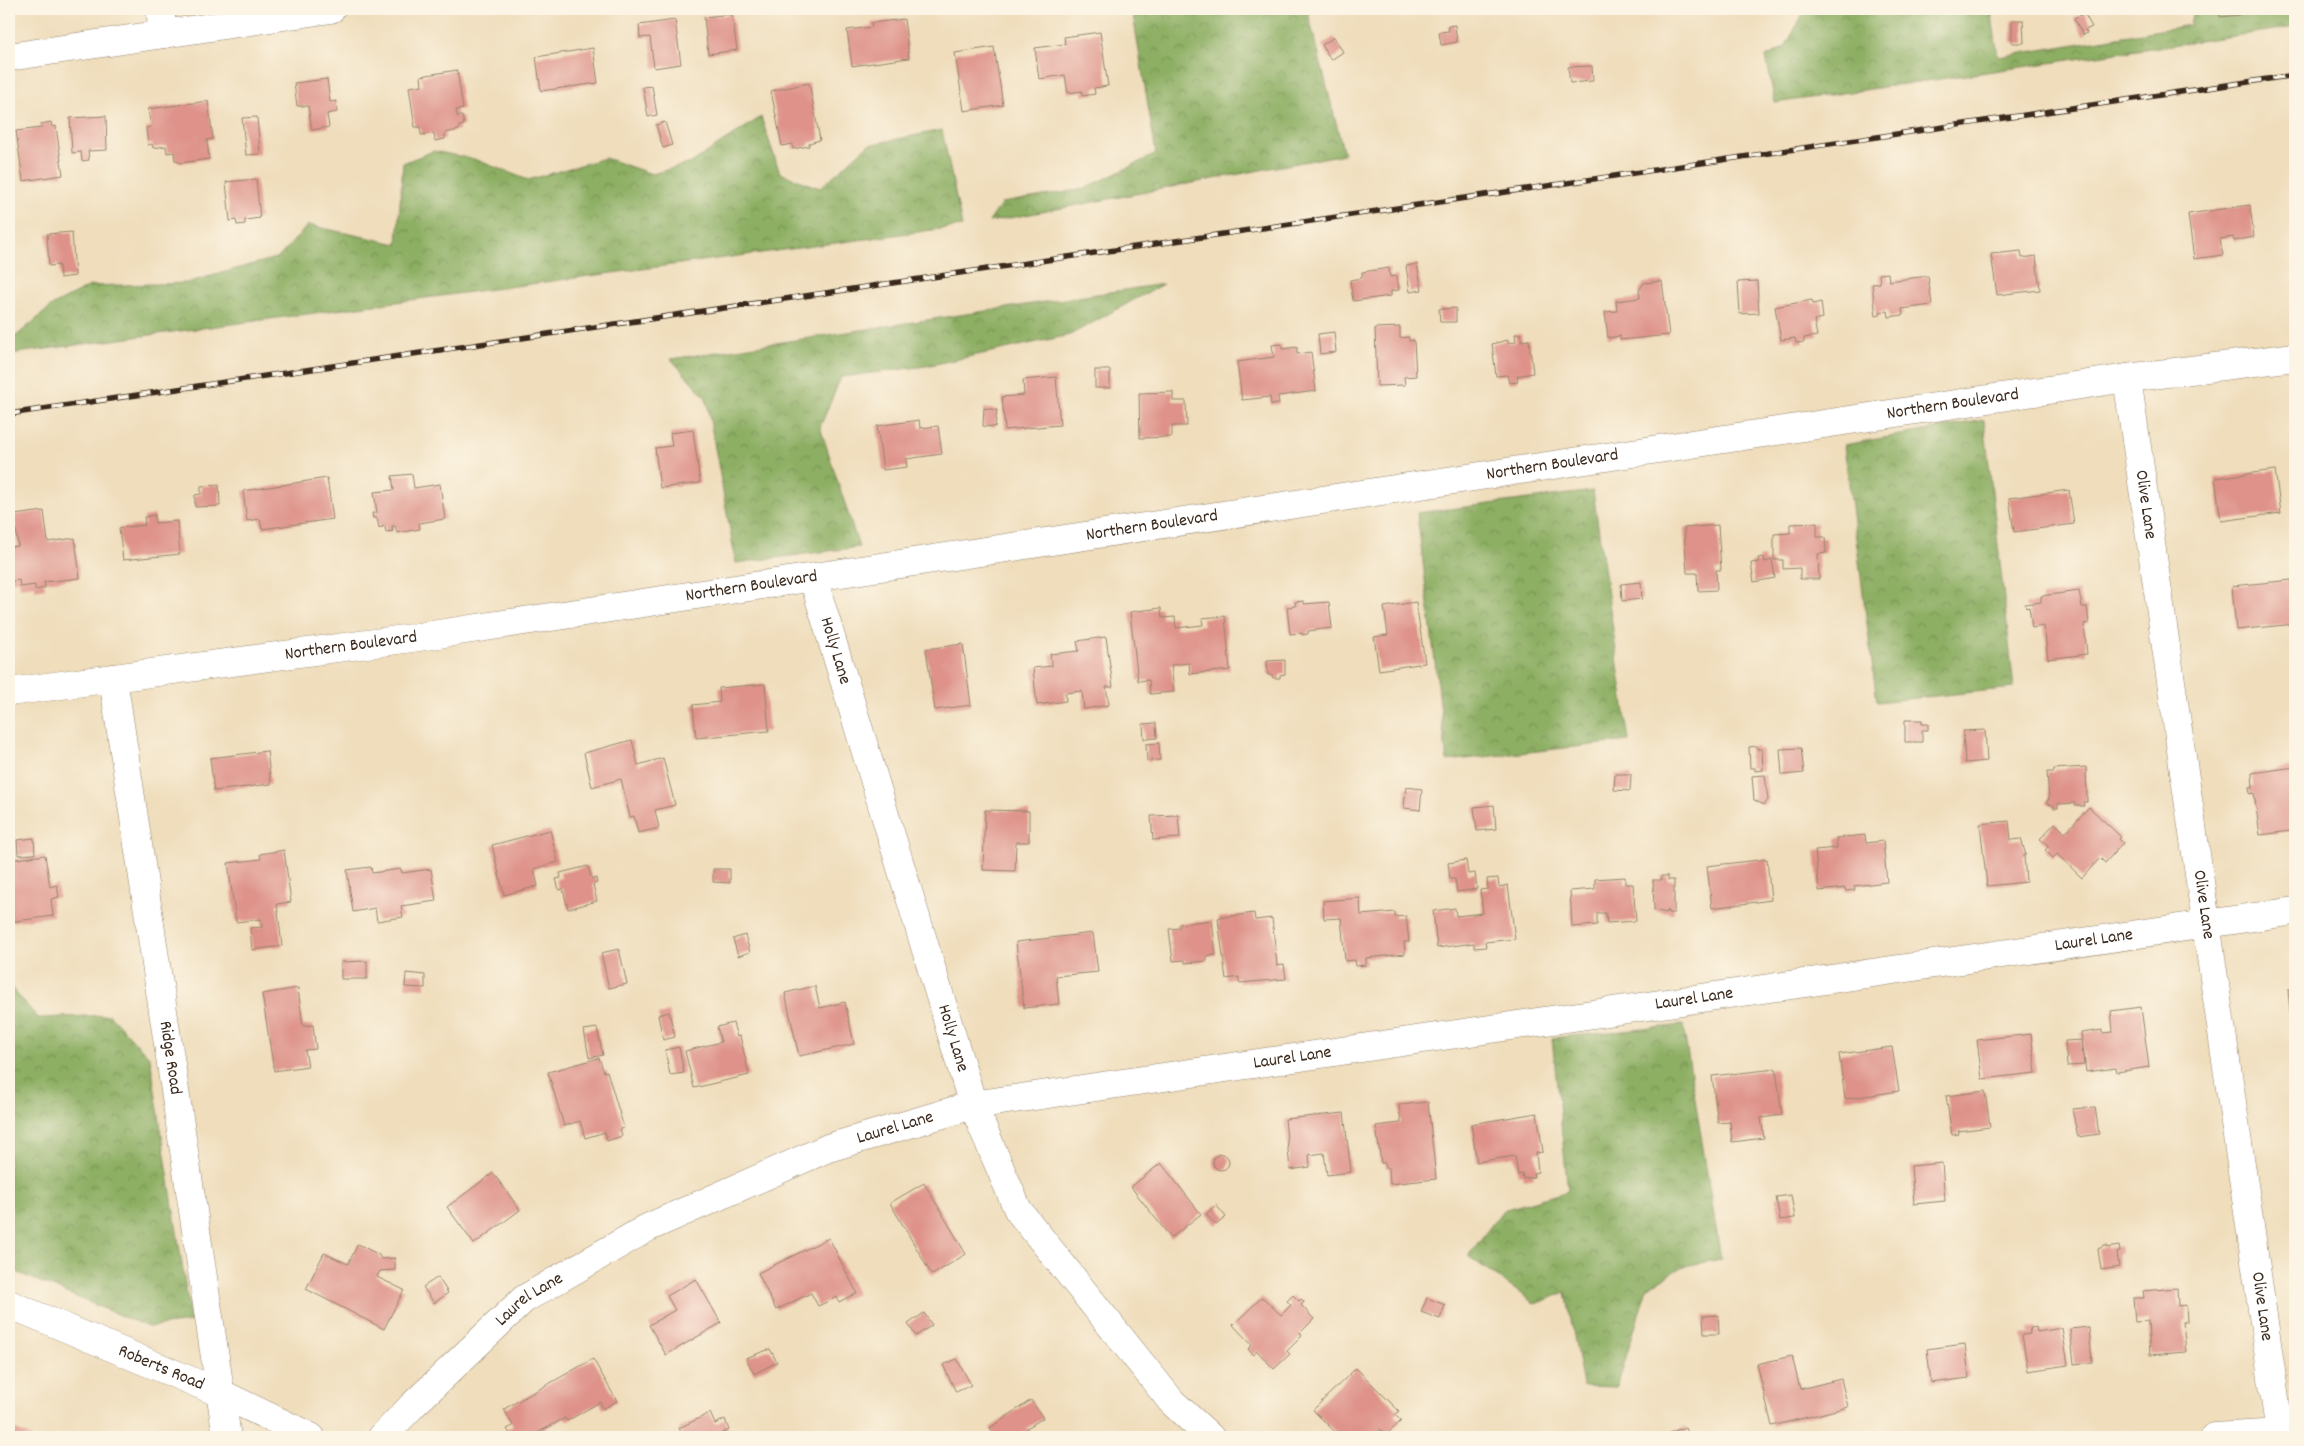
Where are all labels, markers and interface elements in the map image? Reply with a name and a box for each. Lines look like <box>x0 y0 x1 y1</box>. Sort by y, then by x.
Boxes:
street label: Northern Boulevard <box>1885 382 2021 427</box>
street label: Northern Boulevard <box>1485 443 1620 487</box>
street label: Olive Lane <box>2128 468 2163 541</box>
street label: Northern Boulevard <box>1084 503 1220 548</box>
street label: Northern Boulevard <box>684 564 819 609</box>
street label: Holly Lane <box>813 614 857 688</box>
street label: Northern Boulevard <box>283 625 419 667</box>
street label: Olive Lane <box>2186 868 2221 941</box>
street label: Laurel Lane <box>2053 922 2135 959</box>
street label: Laurel Lane <box>1653 981 1735 1017</box>
street label: Holly Lane <box>931 1001 975 1075</box>
street label: Ridge Road <box>152 1019 188 1096</box>
street label: Laurel Lane <box>1252 1040 1333 1076</box>
street label: Laurel Lane <box>854 1105 937 1151</box>
street label: Laurel Lane <box>490 1266 568 1332</box>
street label: Olive Lane <box>2244 1270 2279 1343</box>
street label: Roberts Road <box>114 1339 208 1397</box>

